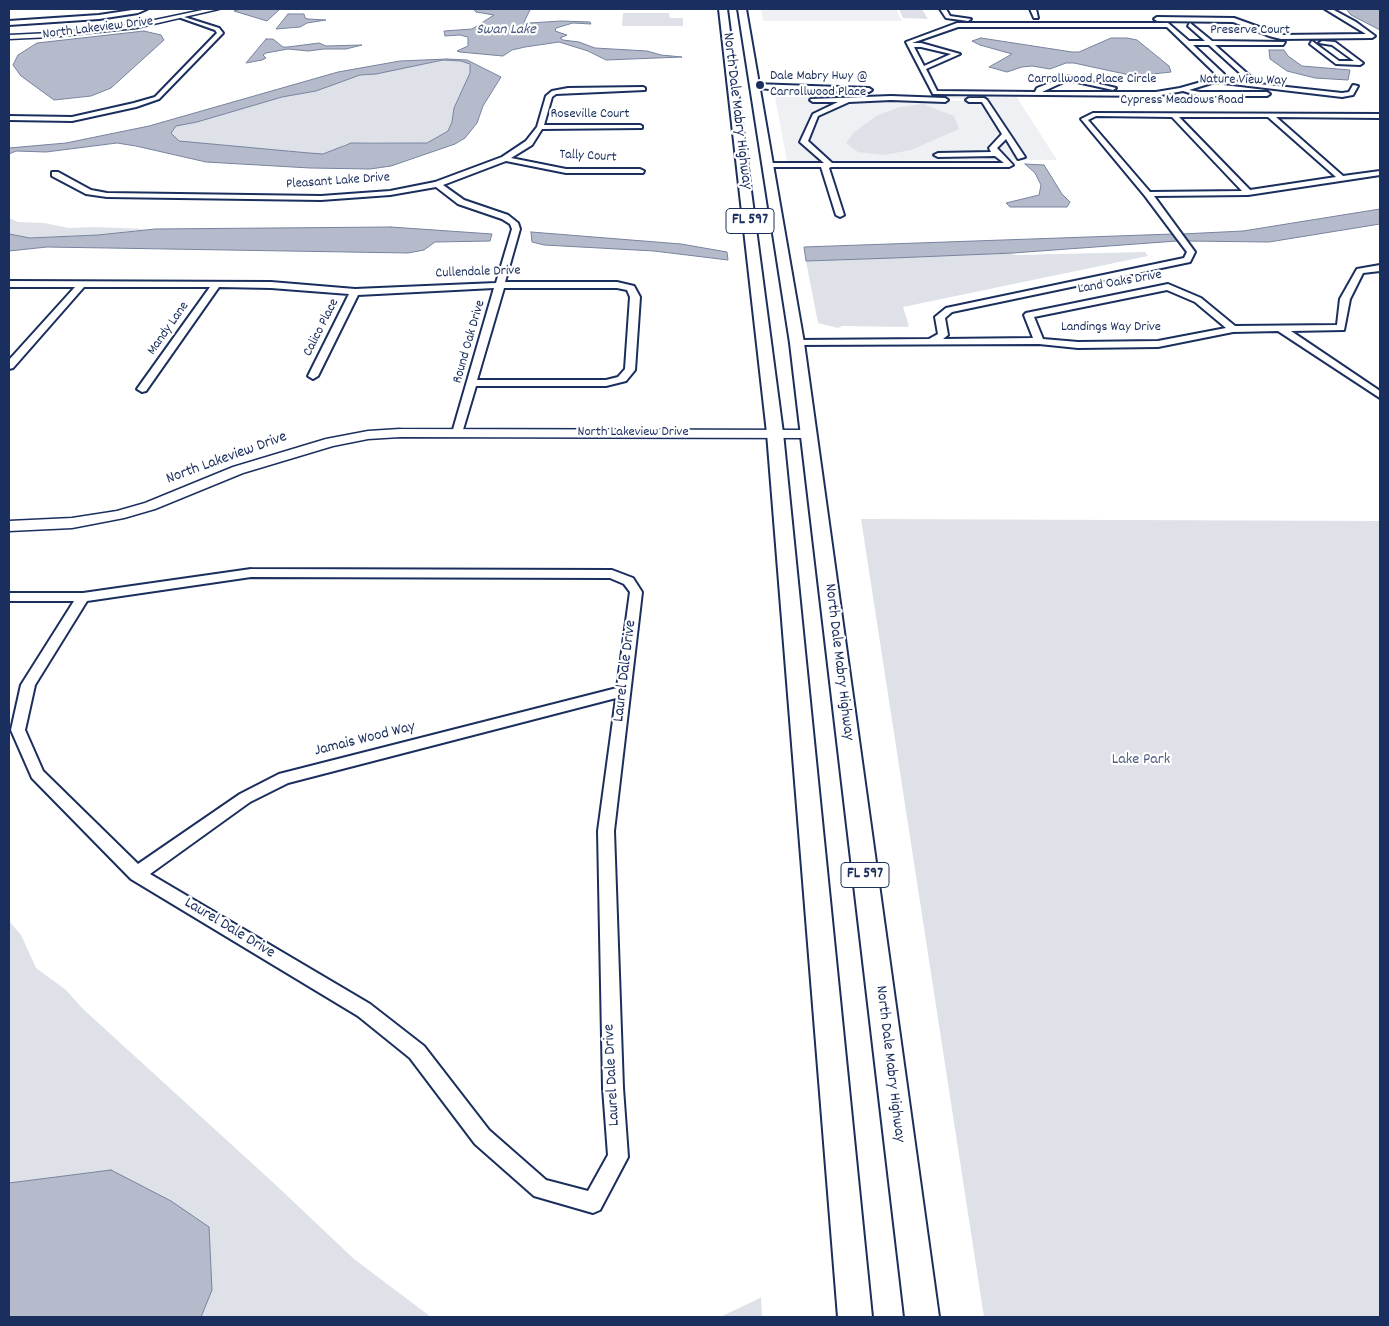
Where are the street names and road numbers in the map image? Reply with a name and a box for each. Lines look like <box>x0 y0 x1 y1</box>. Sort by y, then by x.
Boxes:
street label: North Lakeview Drive <box>42 14 154 44</box>
street label: Preserve Court <box>1210 23 1290 39</box>
street label: North Dale Mabry Highway <box>717 32 755 190</box>
street label: Carrollwood Place Circle <box>1027 72 1157 88</box>
street label: Nature View Way <box>1199 72 1287 90</box>
street label: Cypress Meadows Road <box>1120 93 1244 109</box>
street label: Roseville Court <box>550 107 630 123</box>
street label: Tally Court <box>559 147 617 167</box>
street label: Pleasant Lake Drive <box>285 170 391 194</box>
road number: FL 597 <box>726 208 774 234</box>
street label: Cullendale Drive <box>435 263 521 283</box>
street label: Land Oaks Drive <box>1077 267 1163 299</box>
street label: Calico Place <box>300 296 344 360</box>
street label: Round Oak Drive <box>450 298 490 386</box>
street label: Mandy Lane <box>144 299 194 359</box>
street label: Landings Way Drive <box>1061 320 1161 336</box>
street label: North Lakeview Drive <box>577 425 689 441</box>
street label: North Lakeview Drive <box>164 428 290 490</box>
street label: North Dale Mabry Highway <box>819 583 857 741</box>
street label: Laurel Dale Drive <box>610 619 642 723</box>
street label: Jamais Wood Way <box>313 718 417 762</box>
road number: FL 597 <box>841 862 889 888</box>
street label: Laurel Dale Drive <box>180 894 278 964</box>
street label: North Dale Mabry Highway <box>870 985 908 1143</box>
street label: Laurel Dale Drive <box>601 1023 625 1127</box>

